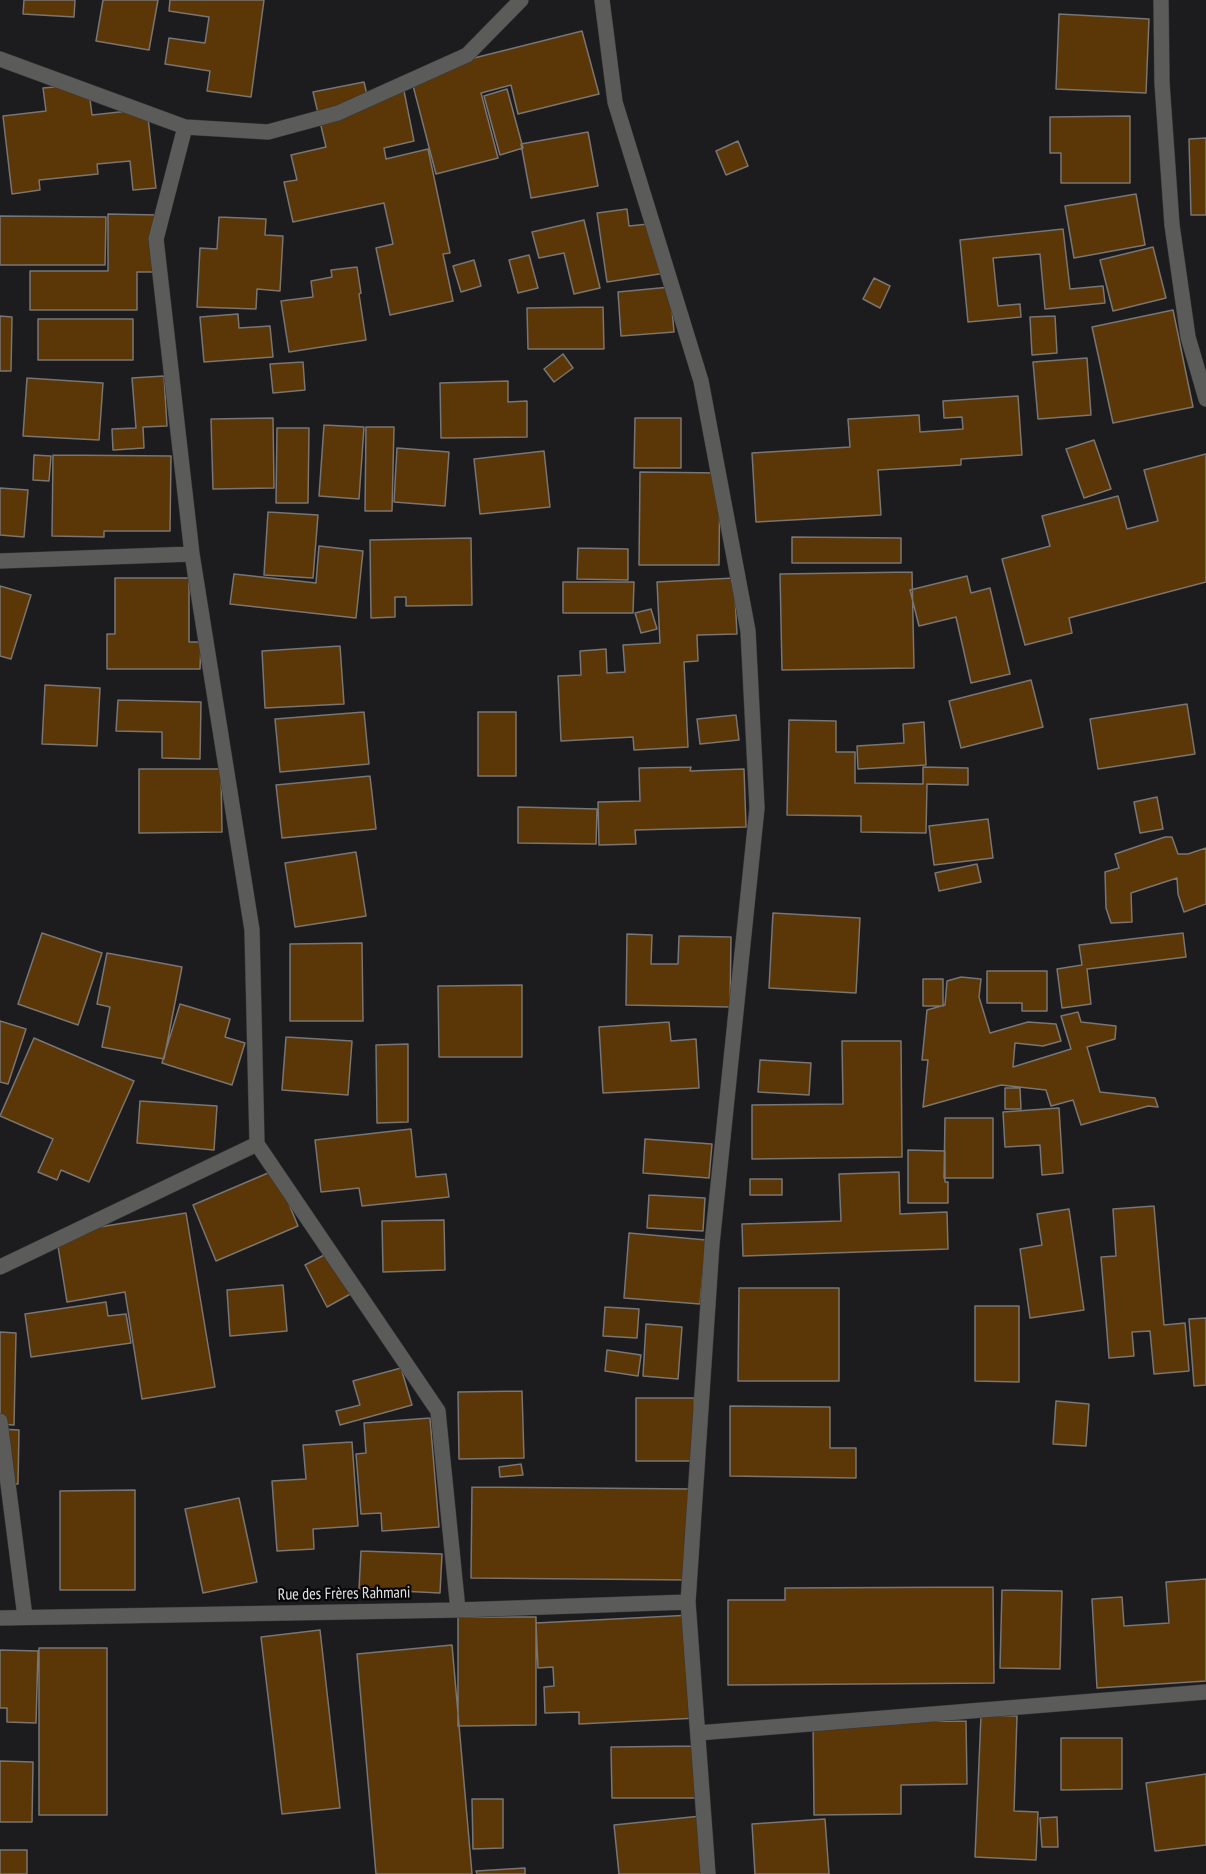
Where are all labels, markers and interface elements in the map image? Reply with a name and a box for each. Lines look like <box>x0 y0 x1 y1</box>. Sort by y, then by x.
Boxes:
street label: Rue des Frères Rahmani <box>277 1583 411 1605</box>

